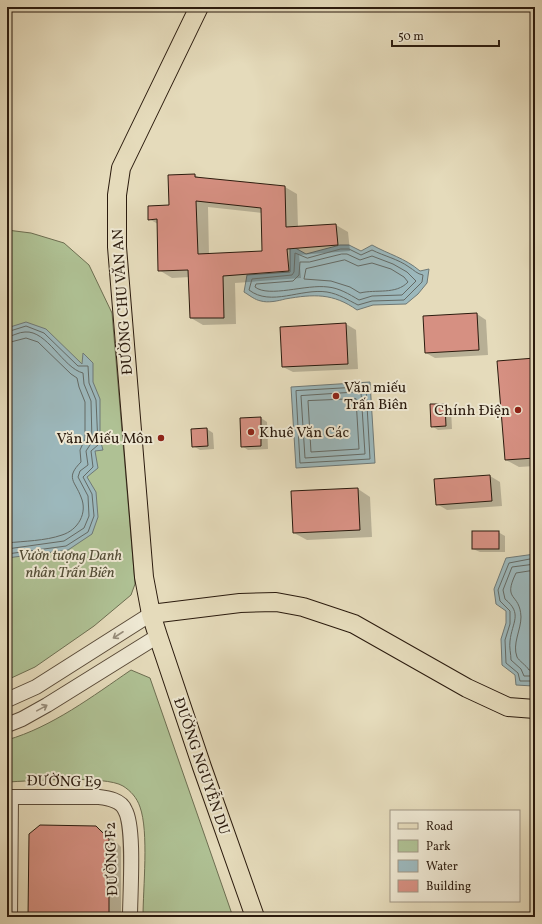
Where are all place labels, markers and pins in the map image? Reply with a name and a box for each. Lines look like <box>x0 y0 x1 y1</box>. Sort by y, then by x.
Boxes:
place label: Văn miếu Trấn Biên <box>344 378 408 416</box>
marker: Văn miếu Trấn Biên <box>331 391 341 401</box>
place label: Chính Điện <box>434 401 510 422</box>
marker: Chính Điện <box>513 405 523 415</box>
place label: Khuê Văn Các <box>259 423 349 444</box>
marker: Khuê Văn Các <box>246 427 256 437</box>
place label: Văn Miếu Môn <box>56 429 153 450</box>
marker: Văn Miếu Môn <box>156 433 166 443</box>

